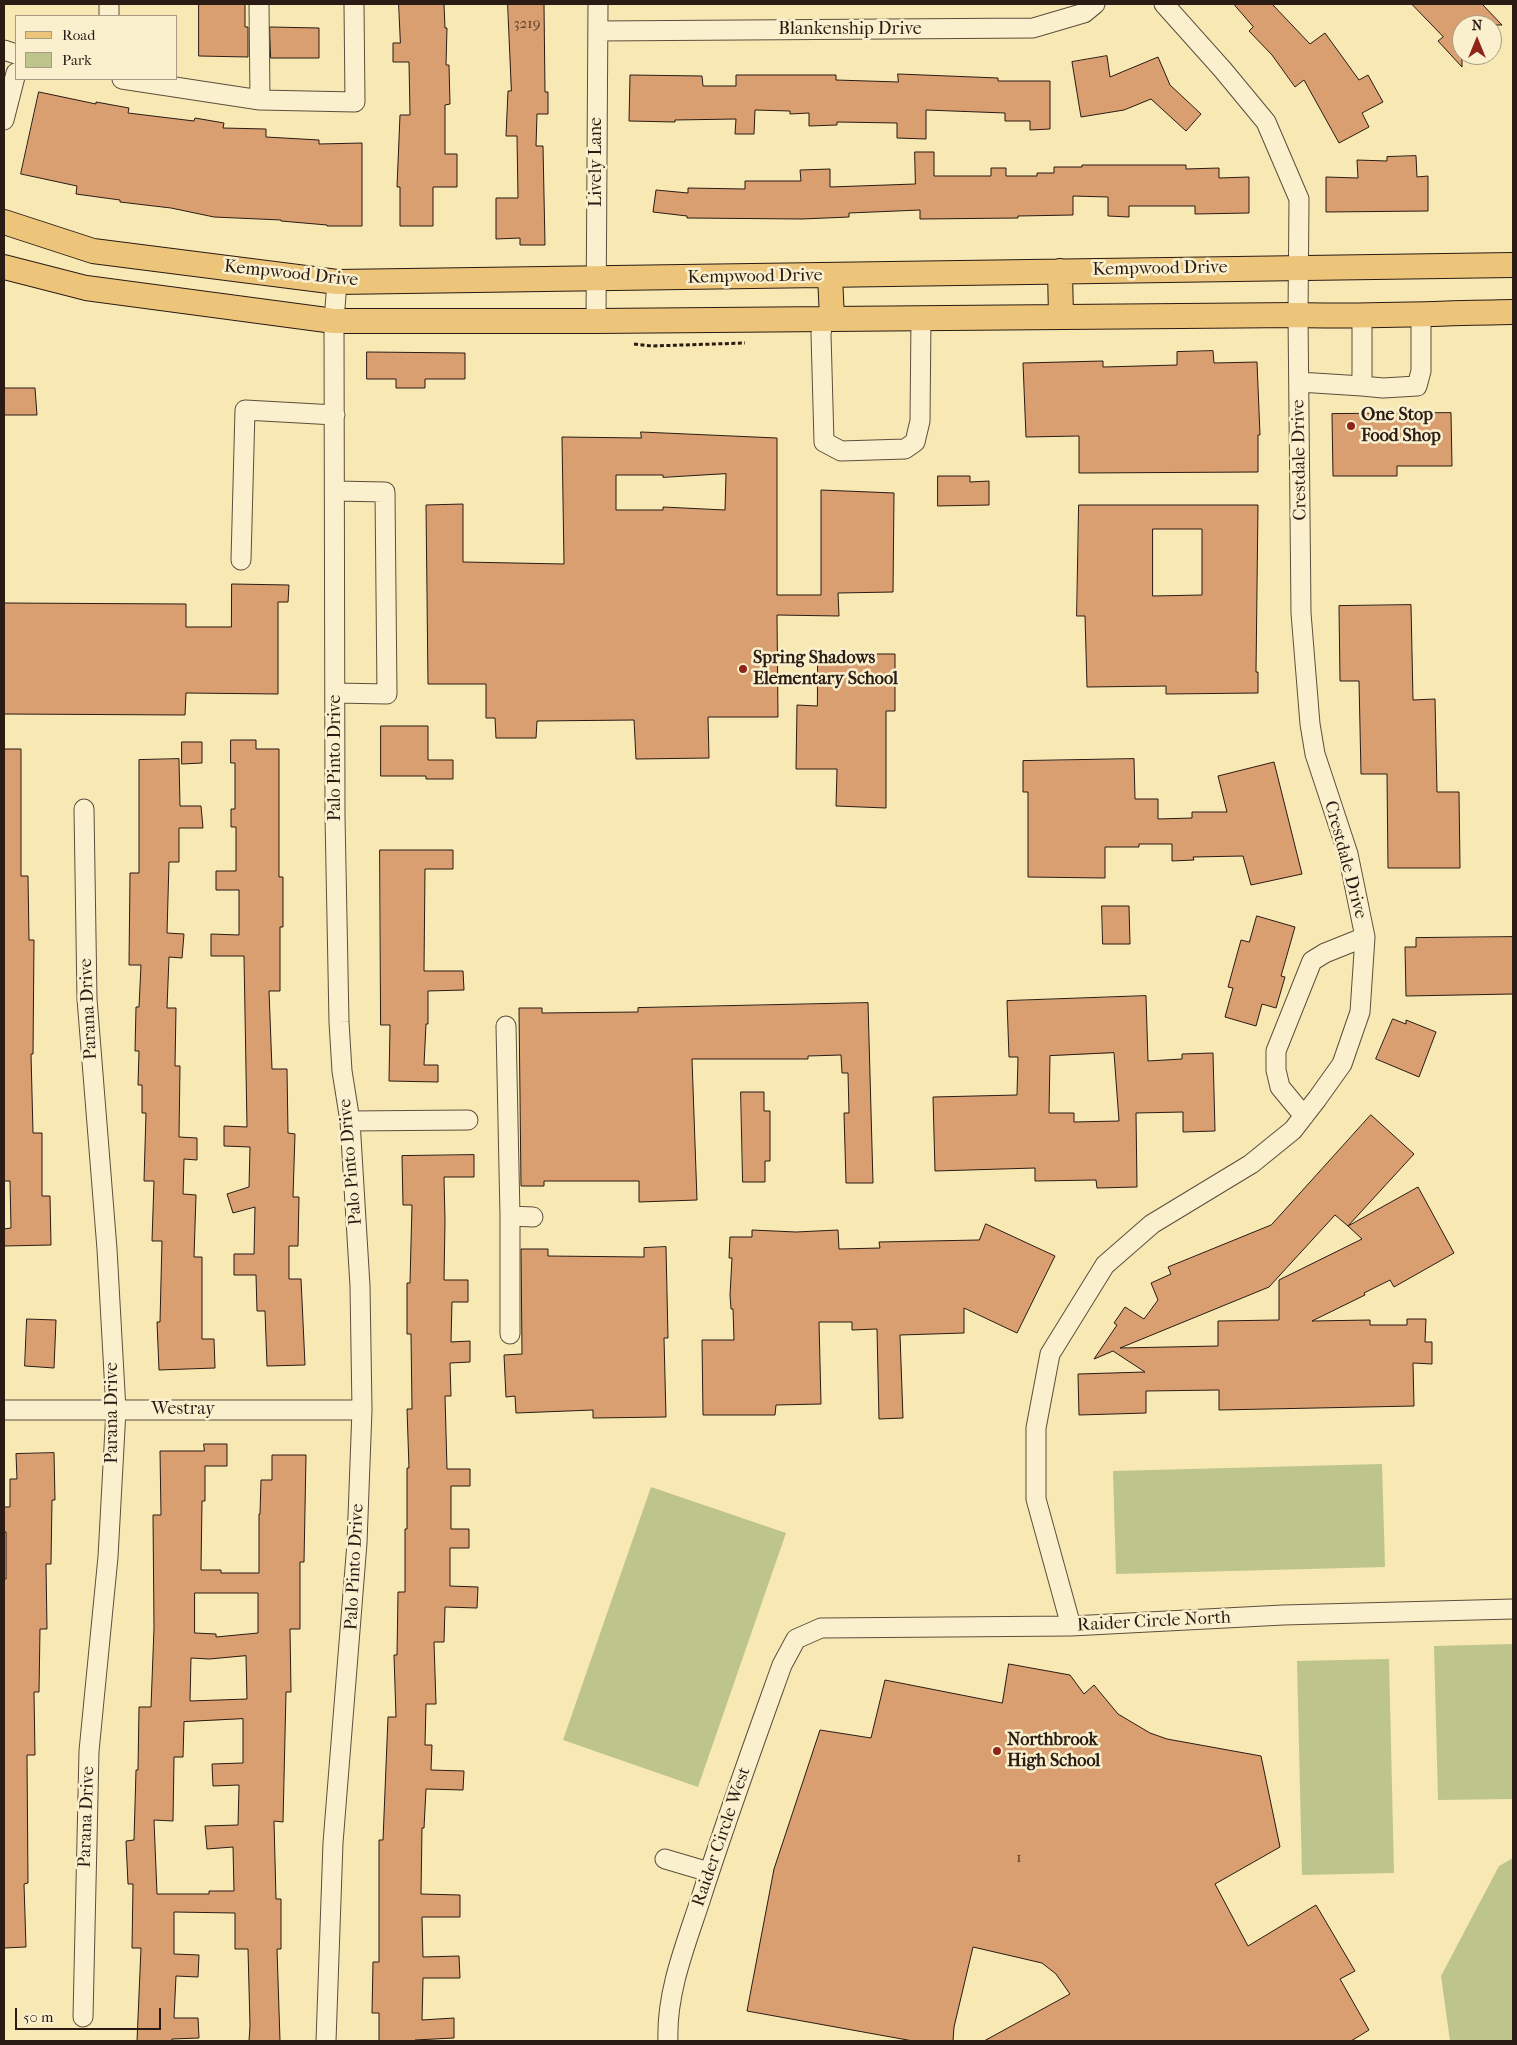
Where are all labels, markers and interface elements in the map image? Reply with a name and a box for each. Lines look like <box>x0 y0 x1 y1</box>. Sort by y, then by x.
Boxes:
legend <box>15 15 178 80</box>
house number: 3219 <box>513 15 541 33</box>
north arrow <box>1452 15 1502 65</box>
text: N <box>1472 17 1482 34</box>
street label: Blankenship Drive <box>778 19 922 41</box>
text: Road <box>62 26 95 44</box>
text: Park <box>62 51 92 69</box>
street label: Lively Lane <box>586 117 608 207</box>
street label: Kempwood Drive <box>223 256 359 292</box>
street label: Kempwood Drive <box>1092 257 1228 281</box>
street label: Kempwood Drive <box>687 265 823 289</box>
street label: Crestdale Drive <box>1288 399 1312 521</box>
place label: One Stop Food Shop <box>1361 405 1441 448</box>
marker: One Stop Food Shop <box>1345 420 1357 432</box>
place label: Spring Shadows Elementary School <box>753 648 898 691</box>
marker: Spring Shadows Elementary School <box>737 663 749 675</box>
street label: Palo Pinto Drive <box>325 695 347 821</box>
street label: Crestdale Drive <box>1319 799 1371 921</box>
street label: Parana Drive <box>76 958 102 1060</box>
street label: Palo Pinto Drive <box>335 1098 367 1226</box>
street label: Parana Drive <box>102 1362 124 1464</box>
street label: Westray <box>151 1399 215 1421</box>
street label: Palo Pinto Drive <box>341 1503 369 1631</box>
street label: Raider Circle North <box>1077 1607 1231 1637</box>
place label: Northbrook High School <box>1007 1730 1100 1772</box>
marker: Northbrook High School <box>991 1745 1003 1757</box>
street label: Raider Circle West <box>688 1765 756 1909</box>
street label: Parana Drive <box>74 1766 100 1868</box>
house number: 1 <box>1016 1849 1022 1867</box>
scale bar <box>18 1998 164 2030</box>
text: 50 m <box>23 2008 53 2026</box>

